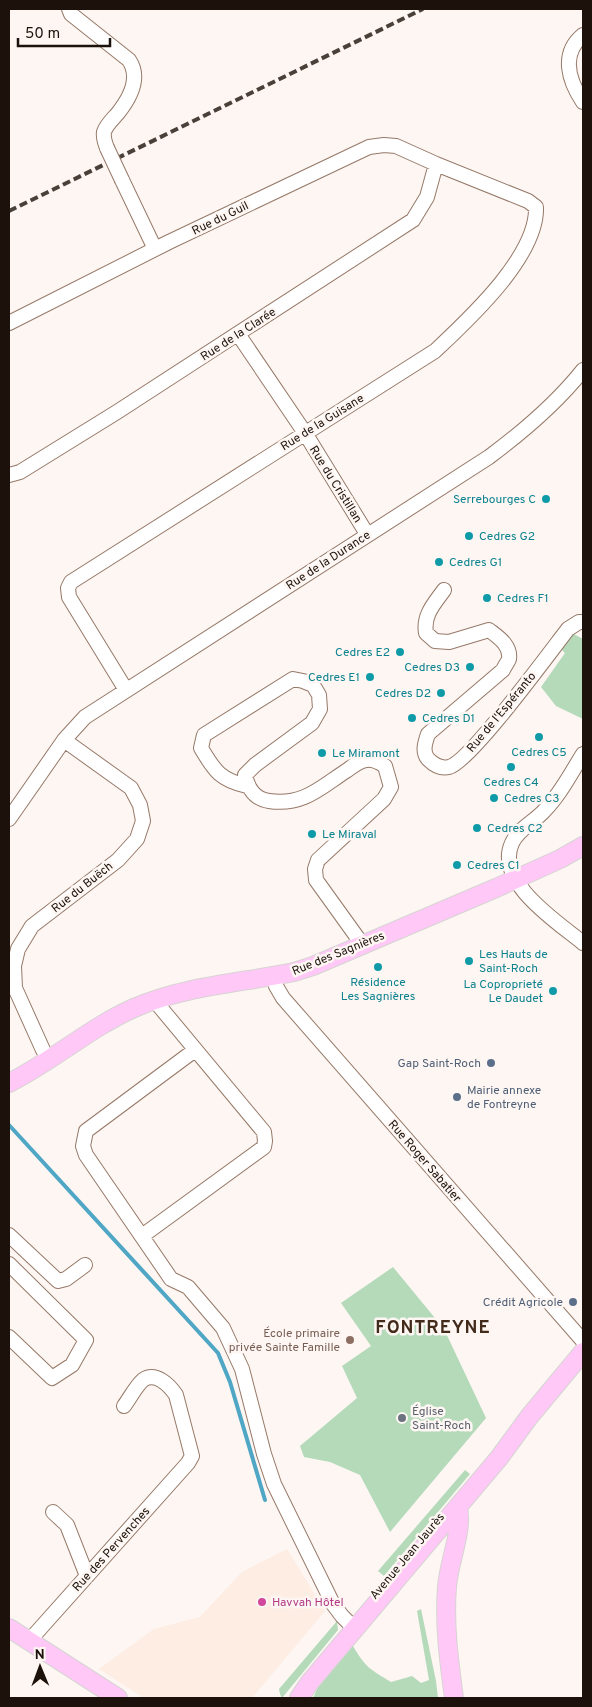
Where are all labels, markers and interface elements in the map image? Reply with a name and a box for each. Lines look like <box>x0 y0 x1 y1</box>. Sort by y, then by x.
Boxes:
scale bar <box>18 15 110 47</box>
text: 50 m <box>25 25 60 44</box>
street label: Rue du Guil <box>189 198 251 240</box>
street label: Rue de la Clarée <box>198 305 279 365</box>
street label: Rue de la Guisane <box>278 391 367 455</box>
street label: Rue du Cristillan <box>305 443 365 526</box>
place label: Serrebourges C <box>453 492 536 508</box>
marker: Serrebourges C <box>540 493 552 505</box>
street label: Rue de la Durance <box>283 528 374 594</box>
place label: Cedres G2 <box>479 529 535 545</box>
marker: Cedres G2 <box>463 530 475 542</box>
place label: Cedres G1 <box>449 555 502 571</box>
marker: Cedres G1 <box>433 556 445 568</box>
place label: Cedres F1 <box>497 591 549 607</box>
marker: Cedres F1 <box>481 592 493 604</box>
place label: Cedres E2 <box>335 645 390 661</box>
marker: Cedres E2 <box>394 646 406 658</box>
place label: Cedres D3 <box>404 660 460 676</box>
marker: Cedres D3 <box>464 661 476 673</box>
street label: Rue de l'Espéranto <box>463 669 540 756</box>
place label: Cedres E1 <box>308 670 360 686</box>
marker: Cedres E1 <box>364 671 376 683</box>
place label: Cedres D2 <box>375 686 431 702</box>
marker: Cedres D2 <box>435 687 447 699</box>
place label: Cedres D1 <box>422 711 475 727</box>
marker: Cedres D1 <box>406 712 418 724</box>
marker: Cedres C5 <box>533 731 545 743</box>
place label: Cedres C5 <box>511 745 567 761</box>
place label: Le Miramont <box>332 746 400 762</box>
marker: Le Miramont <box>316 747 328 759</box>
marker: Cedres C4 <box>505 761 517 773</box>
place label: Cedres C4 <box>483 775 539 791</box>
place label: Cedres C3 <box>504 791 559 807</box>
marker: Cedres C3 <box>488 792 500 804</box>
place label: Cedres C2 <box>487 821 543 837</box>
marker: Cedres C2 <box>471 822 483 834</box>
place label: Le Miraval <box>322 827 377 843</box>
marker: Le Miraval <box>306 828 318 840</box>
place label: Cedres C1 <box>467 858 520 874</box>
street label: Rue du Buëch <box>49 859 117 917</box>
marker: Cedres C1 <box>451 859 463 871</box>
street label: Rue des Sagnières <box>290 928 387 980</box>
place label: Les Hauts de Saint-Roch <box>479 947 548 977</box>
marker: Les Hauts de Saint-Roch <box>463 955 475 967</box>
marker: Résidence Les Sagnières <box>372 961 384 973</box>
place label: Résidence Les Sagnières <box>341 975 415 1005</box>
place label: La Coproprieté Le Daudet <box>463 977 543 1007</box>
marker: La Coproprieté Le Daudet <box>547 985 559 997</box>
place label: Gap Saint-Roch <box>398 1056 481 1072</box>
marker: Gap Saint-Roch <box>485 1057 497 1069</box>
place label: Mairie annexe de Fontreyne <box>467 1083 541 1113</box>
marker: Mairie annexe de Fontreyne <box>451 1091 463 1103</box>
street label: Rue Roger Sabatier <box>384 1117 465 1206</box>
place label: Crédit Agricole <box>483 1295 563 1311</box>
marker: Crédit Agricole <box>567 1296 579 1308</box>
district label: FONTREYNE <box>375 1317 491 1340</box>
place label: École primaire privée Sainte Famille <box>229 1326 340 1356</box>
marker: École primaire privée Sainte Famille <box>344 1334 356 1346</box>
place label: Église Saint-Roch <box>412 1404 471 1434</box>
marker: Église Saint-Roch <box>396 1412 408 1424</box>
street label: Rue des Pervenches <box>69 1504 154 1595</box>
street label: Avenue Jean Jaurès <box>367 1510 449 1603</box>
place label: Havvah Hôtel <box>272 1595 344 1611</box>
marker: Havvah Hôtel <box>256 1596 268 1608</box>
north arrow <box>15 1642 65 1692</box>
text: N <box>35 1647 45 1664</box>

